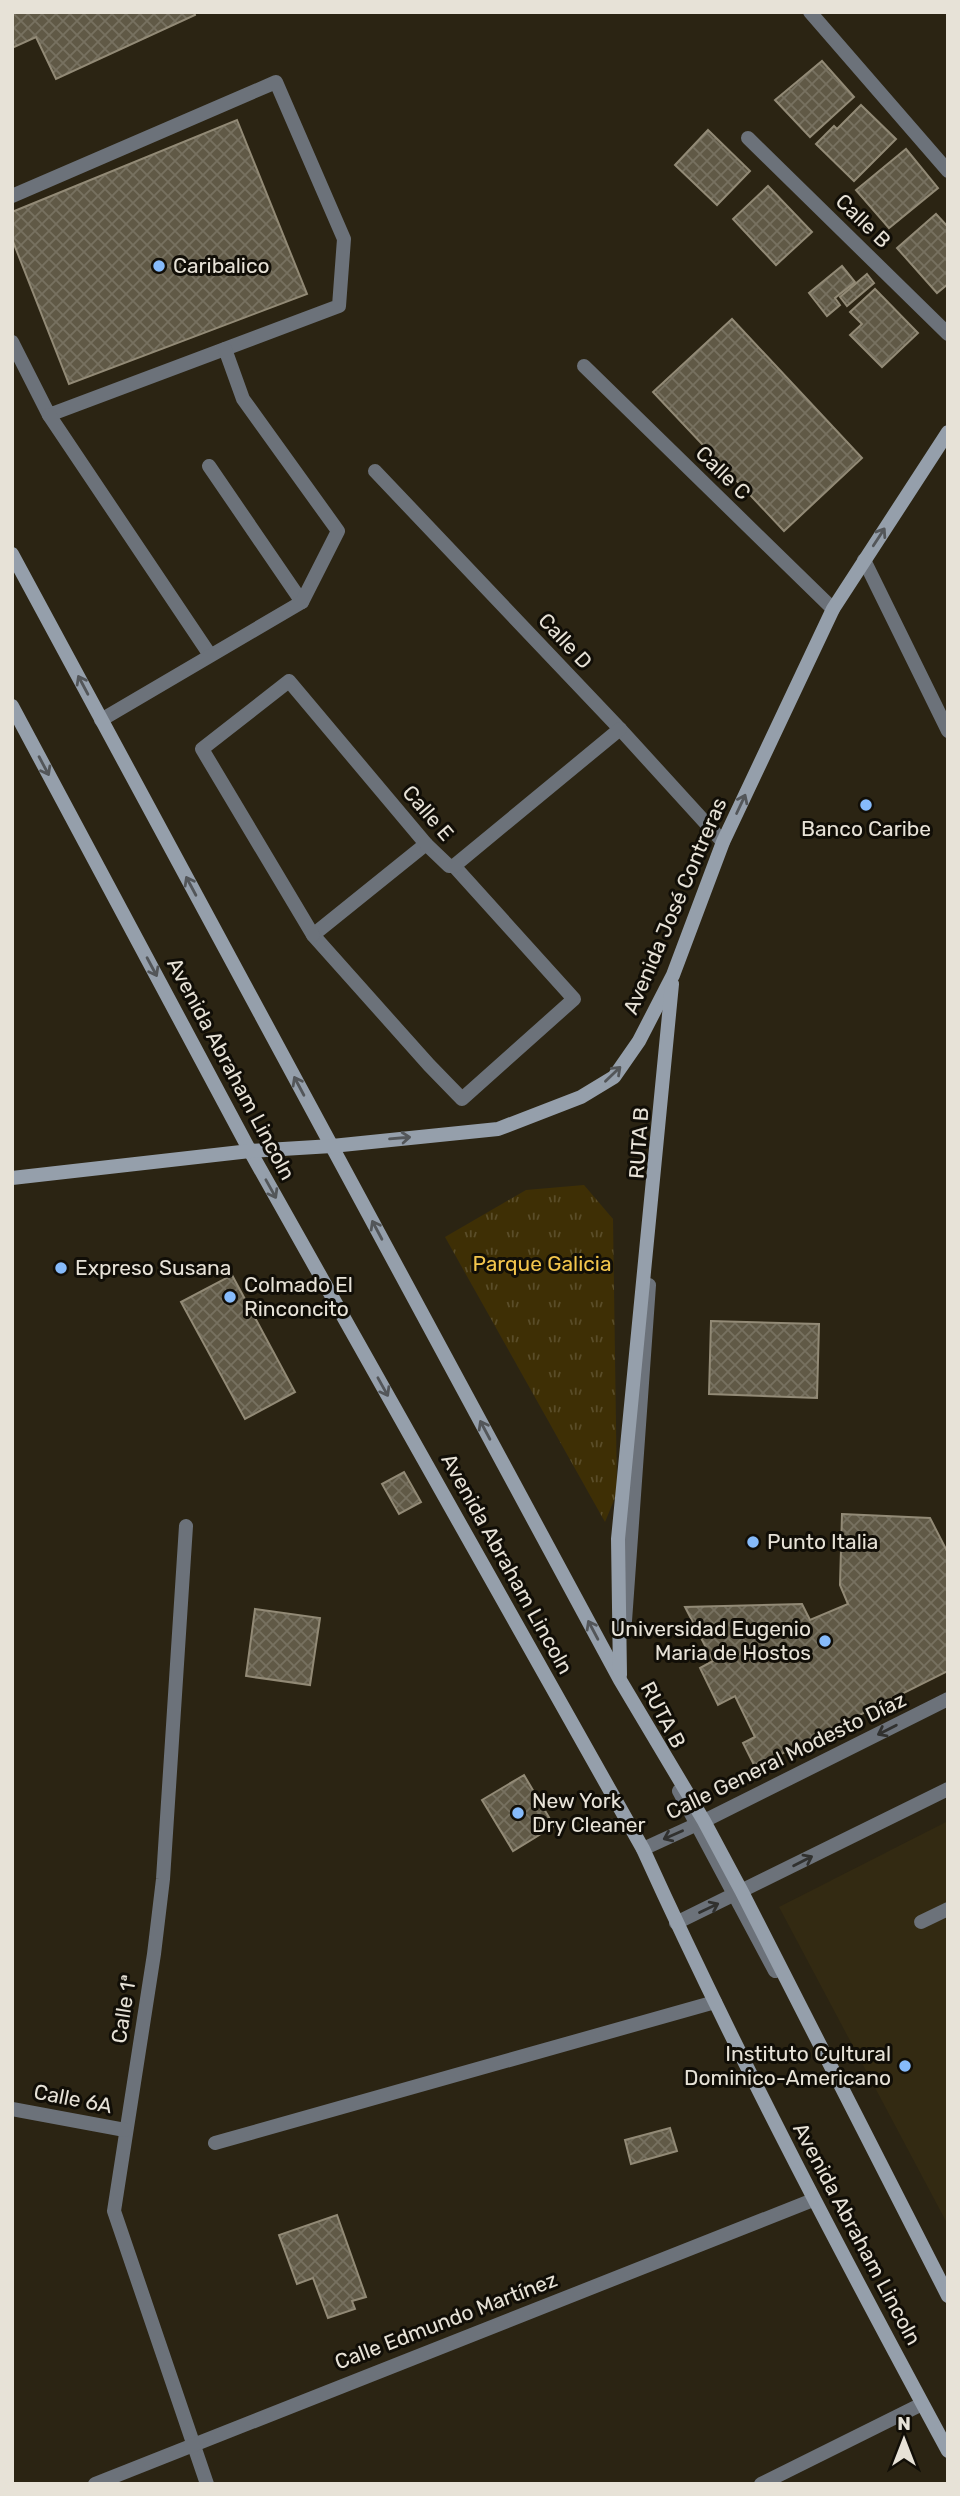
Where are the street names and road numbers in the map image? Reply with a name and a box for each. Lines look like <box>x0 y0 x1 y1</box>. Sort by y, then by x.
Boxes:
street label: Calle B <box>831 188 896 253</box>
street label: Calle C <box>691 440 756 505</box>
street label: Calle D <box>533 608 597 674</box>
street label: Calle E <box>397 780 459 846</box>
street label: Avenida José Contreras <box>618 794 732 1018</box>
street label: Avenida Abraham Lincoln <box>162 953 301 1184</box>
street label: RUTA B <box>624 1106 653 1180</box>
street label: Avenida Abraham Lincoln <box>436 1449 579 1678</box>
street label: RUTA B <box>636 1677 691 1752</box>
street label: Calle General Modesto Díaz <box>662 1686 910 1825</box>
street label: Calle 1ª <box>106 1973 141 2045</box>
street label: Calle 6A <box>32 2079 114 2118</box>
street label: Avenida Abraham Lincoln <box>788 2118 927 2349</box>
street label: Calle Edmundo Martínez <box>331 2267 561 2375</box>

